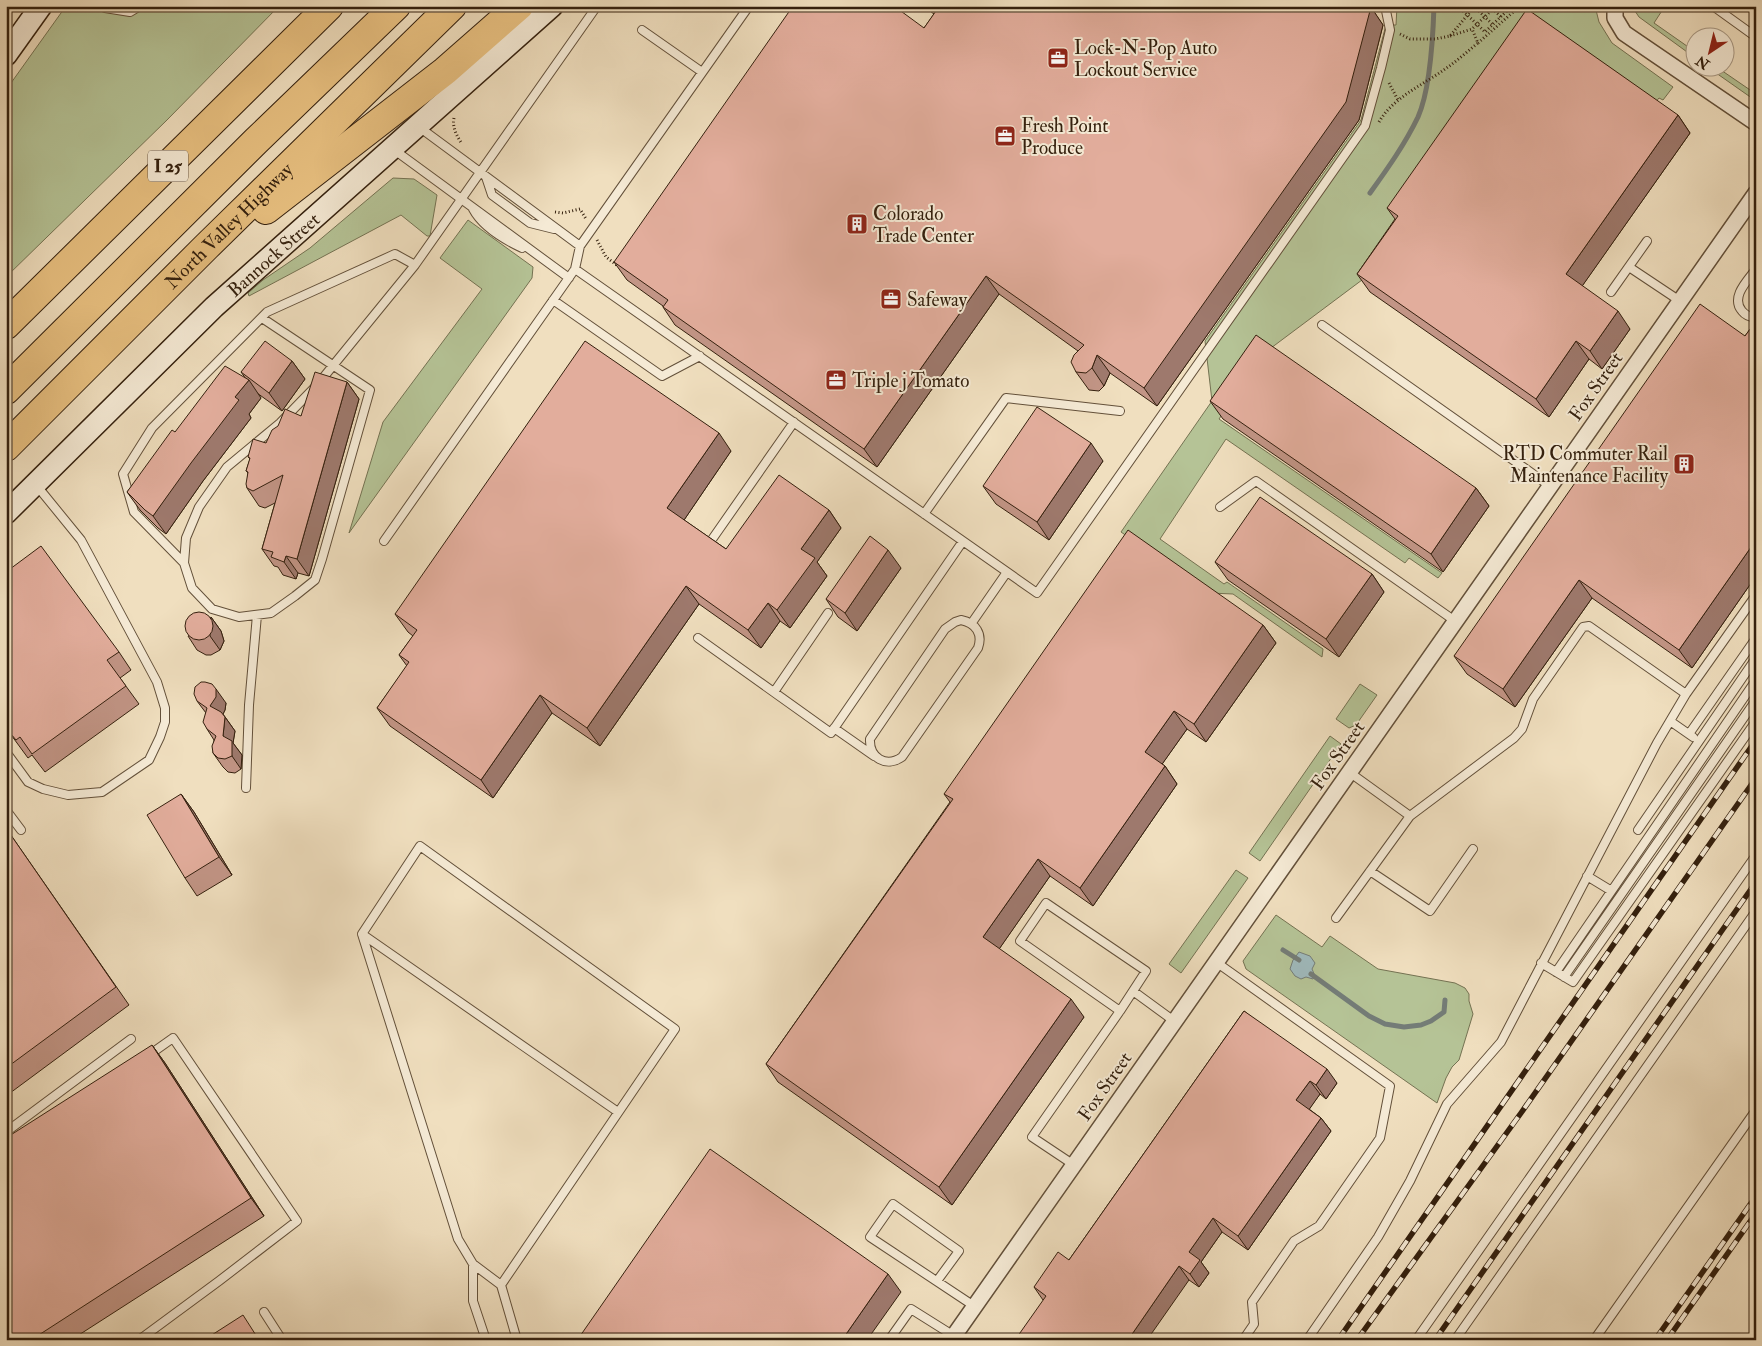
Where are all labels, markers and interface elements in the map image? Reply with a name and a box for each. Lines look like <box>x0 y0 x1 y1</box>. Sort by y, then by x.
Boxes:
north arrow <box>1684 28 1734 78</box>
place label: Lock-N-Pop Auto Lockout Service <box>1074 36 1217 82</box>
office icon: Lock-N-Pop Auto Lockout Service <box>1046 46 1070 70</box>
text: N <box>1692 51 1714 73</box>
place label: Fresh Point Produce <box>1021 114 1108 160</box>
office icon: Fresh Point Produce <box>993 124 1017 148</box>
road number: I 25 <box>148 150 188 182</box>
street label: North Valley Highway <box>160 157 299 294</box>
place label: Colorado Trade Center <box>873 202 974 248</box>
street label: Bannock Street <box>223 208 325 302</box>
building icon: Colorado Trade Center <box>845 212 869 236</box>
office icon: Safeway <box>879 287 903 311</box>
place label: Safeway <box>907 288 968 312</box>
street label: Fox Street <box>1563 347 1628 426</box>
office icon: Triple j Tomato <box>824 368 848 392</box>
place label: Triple j Tomato <box>852 369 969 394</box>
place label: RTD Commuter Rail Maintenance Facility <box>1503 442 1669 488</box>
building icon: RTD Commuter Rail Maintenance Facility <box>1672 452 1696 476</box>
street label: Fox Street <box>1305 716 1370 795</box>
street label: Fox Street <box>1072 1047 1137 1126</box>

